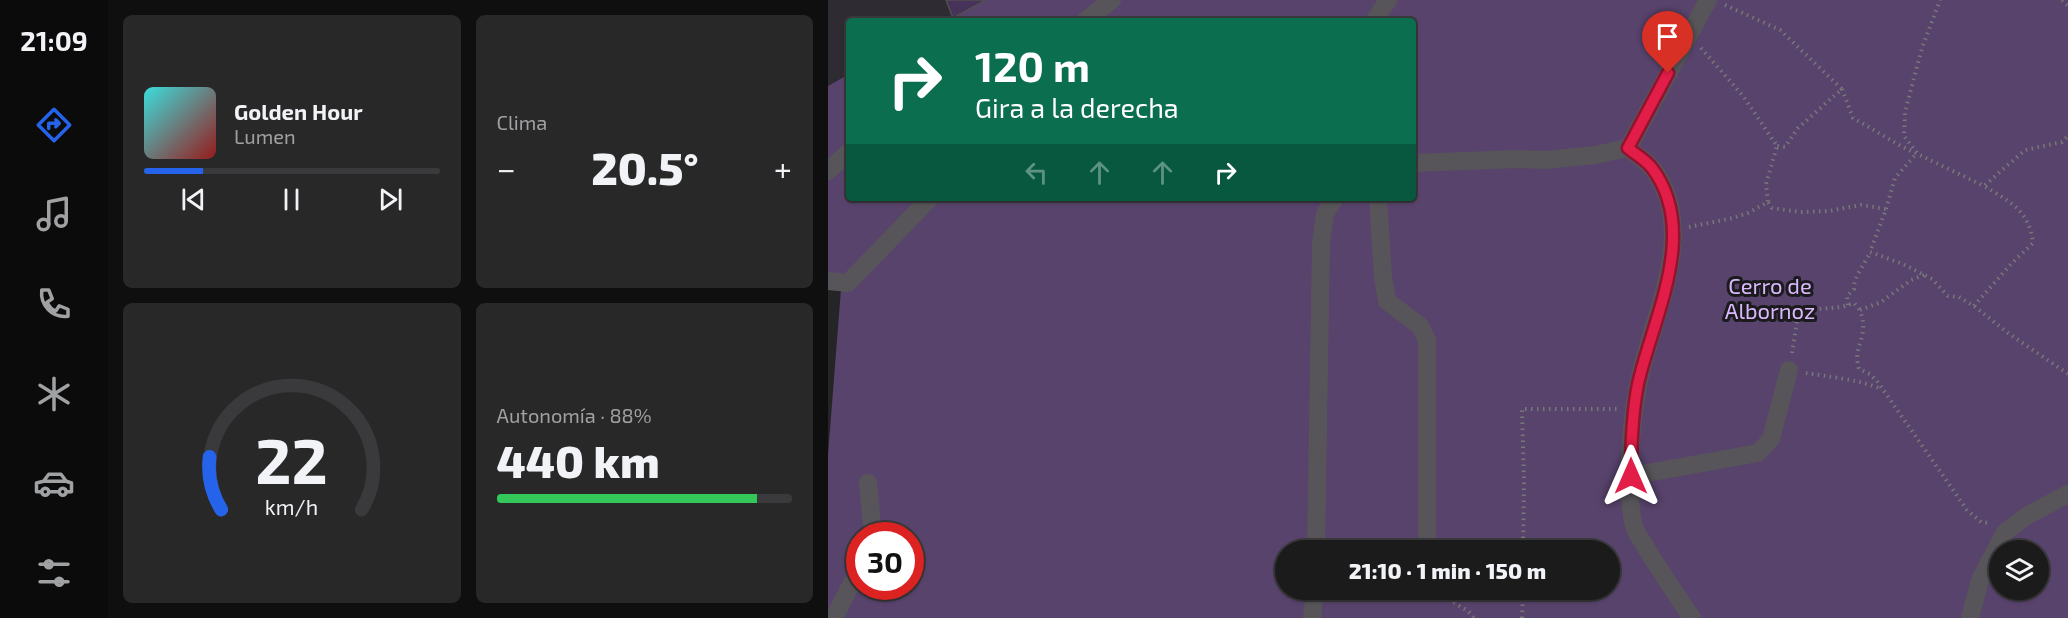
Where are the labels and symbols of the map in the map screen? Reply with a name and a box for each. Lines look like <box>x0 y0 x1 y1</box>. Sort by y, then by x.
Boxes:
pin <box>1642 11 1693 73</box>
park label: Cerro de Albornoz <box>1725 272 1815 323</box>
position arrow <box>1599 444 1663 508</box>
speed limit sign: 30 <box>846 522 924 600</box>

